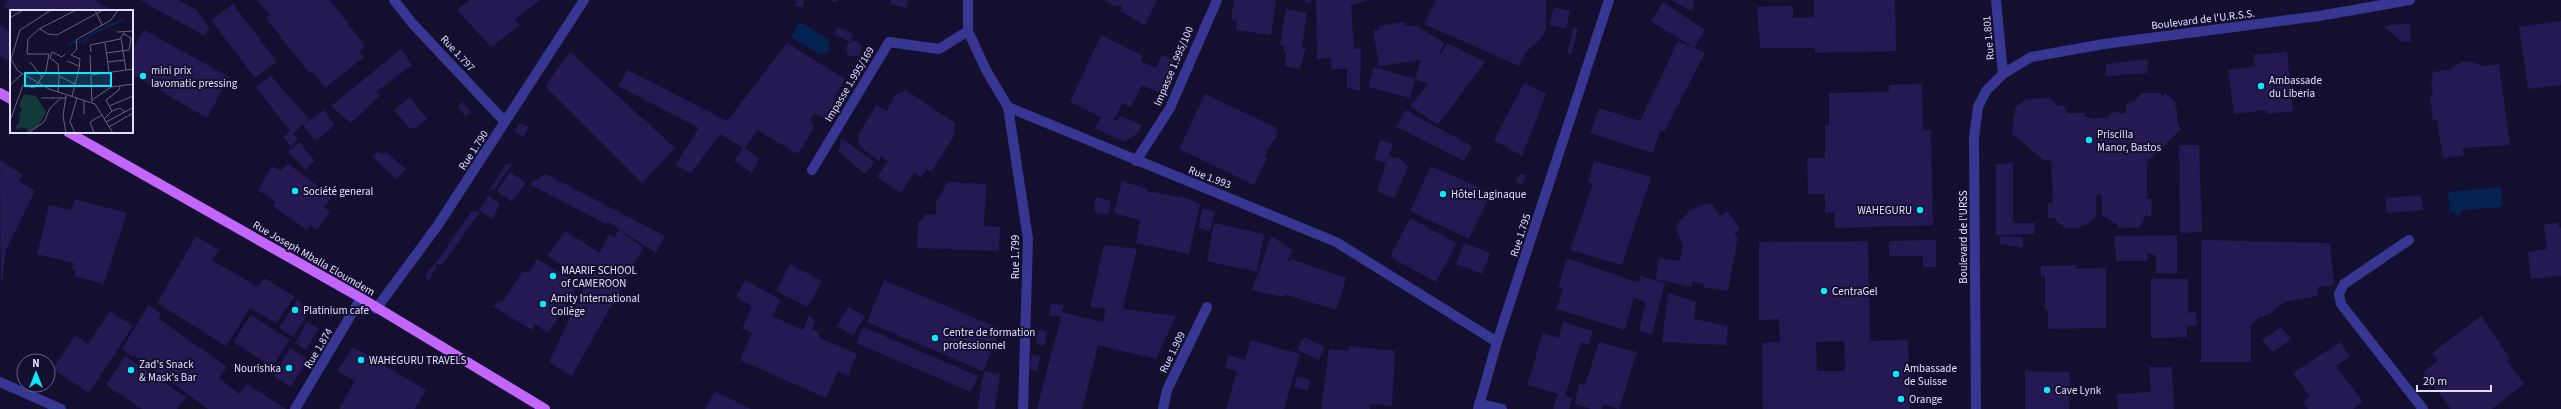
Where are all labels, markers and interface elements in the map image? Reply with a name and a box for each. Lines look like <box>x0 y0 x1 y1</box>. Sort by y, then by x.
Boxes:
street label: Boulevard de l'U.R.S.S. <box>2150 6 2256 33</box>
inset map <box>10 10 133 133</box>
street label: Rue 1.801 <box>1979 15 1998 61</box>
street label: Impasse 1.995/100 <box>1150 24 1197 108</box>
street label: Rue 1.797 <box>437 32 478 75</box>
street label: Impasse 1.995/169 <box>821 44 878 125</box>
place label: mini prix lavomatic pressing <box>151 63 238 91</box>
marker: mini prix lavomatic pressing <box>138 71 148 81</box>
place label: Ambassade du Liberia <box>2269 73 2322 101</box>
marker: Ambassade du Liberia <box>2256 81 2266 91</box>
place label: Priscilla Manor, Bastos <box>2097 127 2162 155</box>
street label: Rue 1.790 <box>455 128 492 173</box>
marker: Priscilla Manor, Bastos <box>2084 135 2094 145</box>
street label: Rue 1.993 <box>1186 162 1233 192</box>
place label: Société general <box>303 184 374 199</box>
marker: Société general <box>290 186 300 196</box>
place label: Hôtel Laginaque <box>1451 187 1527 202</box>
marker: Hôtel Laginaque <box>1438 189 1448 199</box>
street label: Boulevard de l'URSS <box>1956 190 1971 284</box>
place label: WAHEGURU <box>1857 203 1912 218</box>
marker: WAHEGURU <box>1915 205 1925 215</box>
street label: Rue 1.795 <box>1506 212 1534 259</box>
street label: Rue Joseph Mballa Eloumdem <box>250 217 378 300</box>
street label: Rue 1.799 <box>1008 235 1023 279</box>
place label: MAARIF SCHOOL of CAMEROON <box>561 263 638 291</box>
marker: MAARIF SCHOOL of CAMEROON <box>548 271 558 281</box>
place label: CentraGel <box>1832 284 1878 299</box>
marker: CentraGel <box>1819 286 1829 296</box>
place label: Amity International Collège <box>551 291 640 319</box>
marker: Amity International Collège <box>538 299 548 309</box>
place label: Platinium cafe <box>303 303 369 318</box>
marker: Platinium cafe <box>290 305 300 315</box>
street label: Rue 1.874 <box>301 325 337 371</box>
place label: Centre de formation professionnel <box>943 325 1035 353</box>
street label: Rue 1.909 <box>1156 329 1189 376</box>
marker: Centre de formation professionnel <box>930 333 940 343</box>
north arrow <box>16 353 56 393</box>
place label: WAHEGURU TRAVELS <box>369 353 467 368</box>
marker: WAHEGURU TRAVELS <box>356 355 366 365</box>
text: N <box>32 356 40 371</box>
place label: Zad's Snack & Mask's Bar <box>139 357 197 385</box>
place label: Nourishka <box>234 361 281 376</box>
place label: Ambassade de Suisse <box>1904 361 1957 389</box>
marker: Nourishka <box>284 363 294 373</box>
marker: Zad's Snack & Mask's Bar <box>126 365 136 375</box>
scale bar <box>2417 367 2491 393</box>
marker: Ambassade de Suisse <box>1891 369 1901 379</box>
text: 20 m <box>2423 373 2447 390</box>
place label: Cave Lynk <box>2055 383 2102 398</box>
marker: Cave Lynk <box>2042 385 2052 395</box>
place label: Orange <box>1909 392 1943 407</box>
marker: Orange <box>1896 394 1906 404</box>

